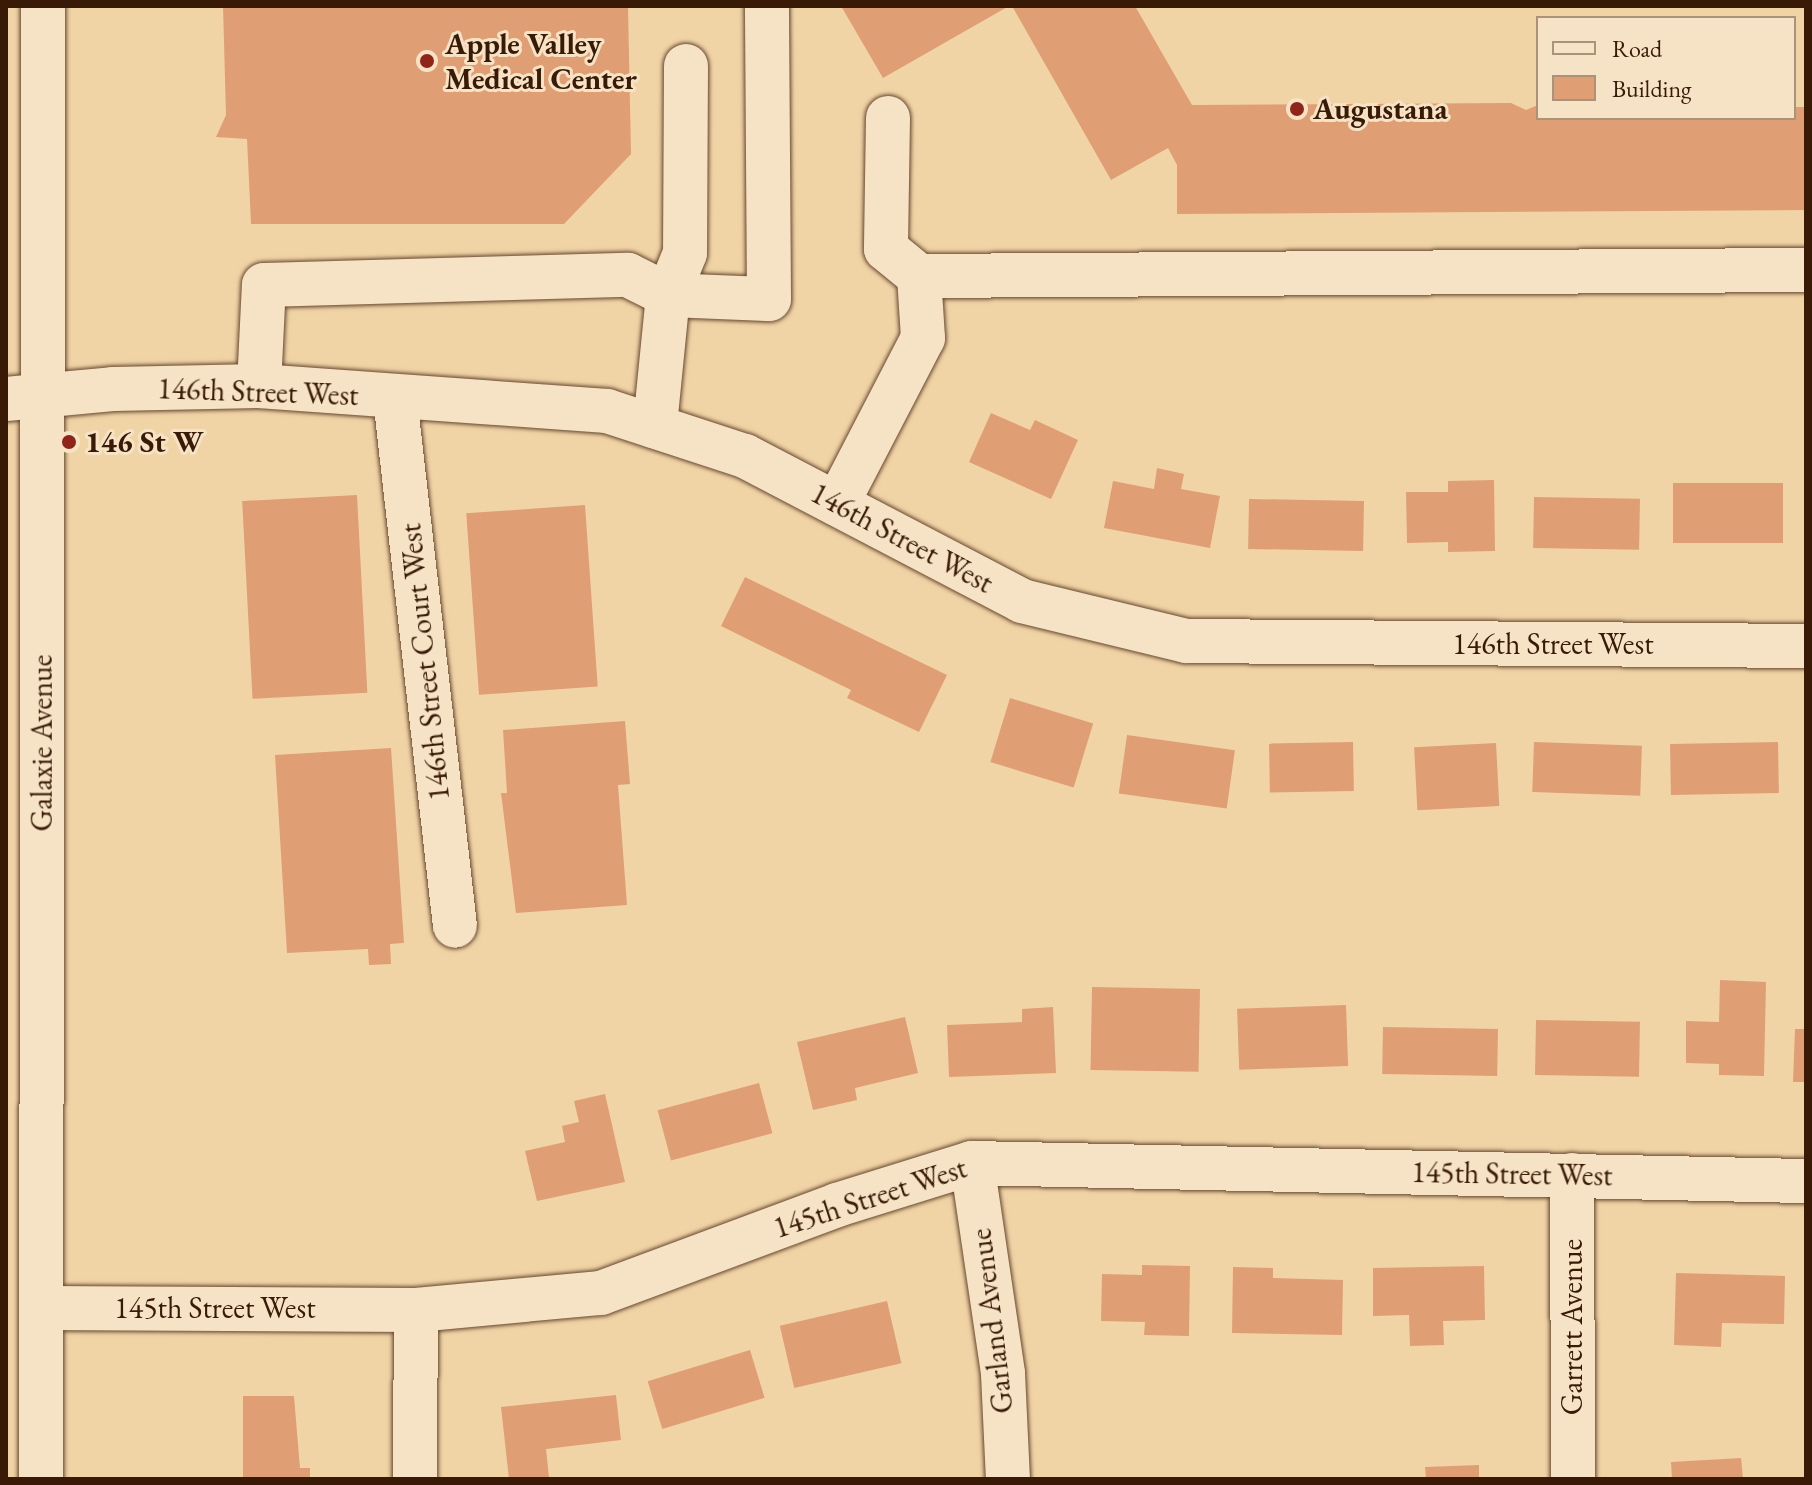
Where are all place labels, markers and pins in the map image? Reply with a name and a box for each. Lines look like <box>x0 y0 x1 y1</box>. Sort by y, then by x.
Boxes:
place label: Apple Valley Medical Center <box>445 26 637 96</box>
marker: Apple Valley Medical Center <box>416 50 438 72</box>
place label: Augustana <box>1313 91 1448 127</box>
marker: Augustana <box>1288 100 1306 118</box>
place label: 146 St W <box>85 424 203 460</box>
marker: 146 St W <box>60 433 78 451</box>

